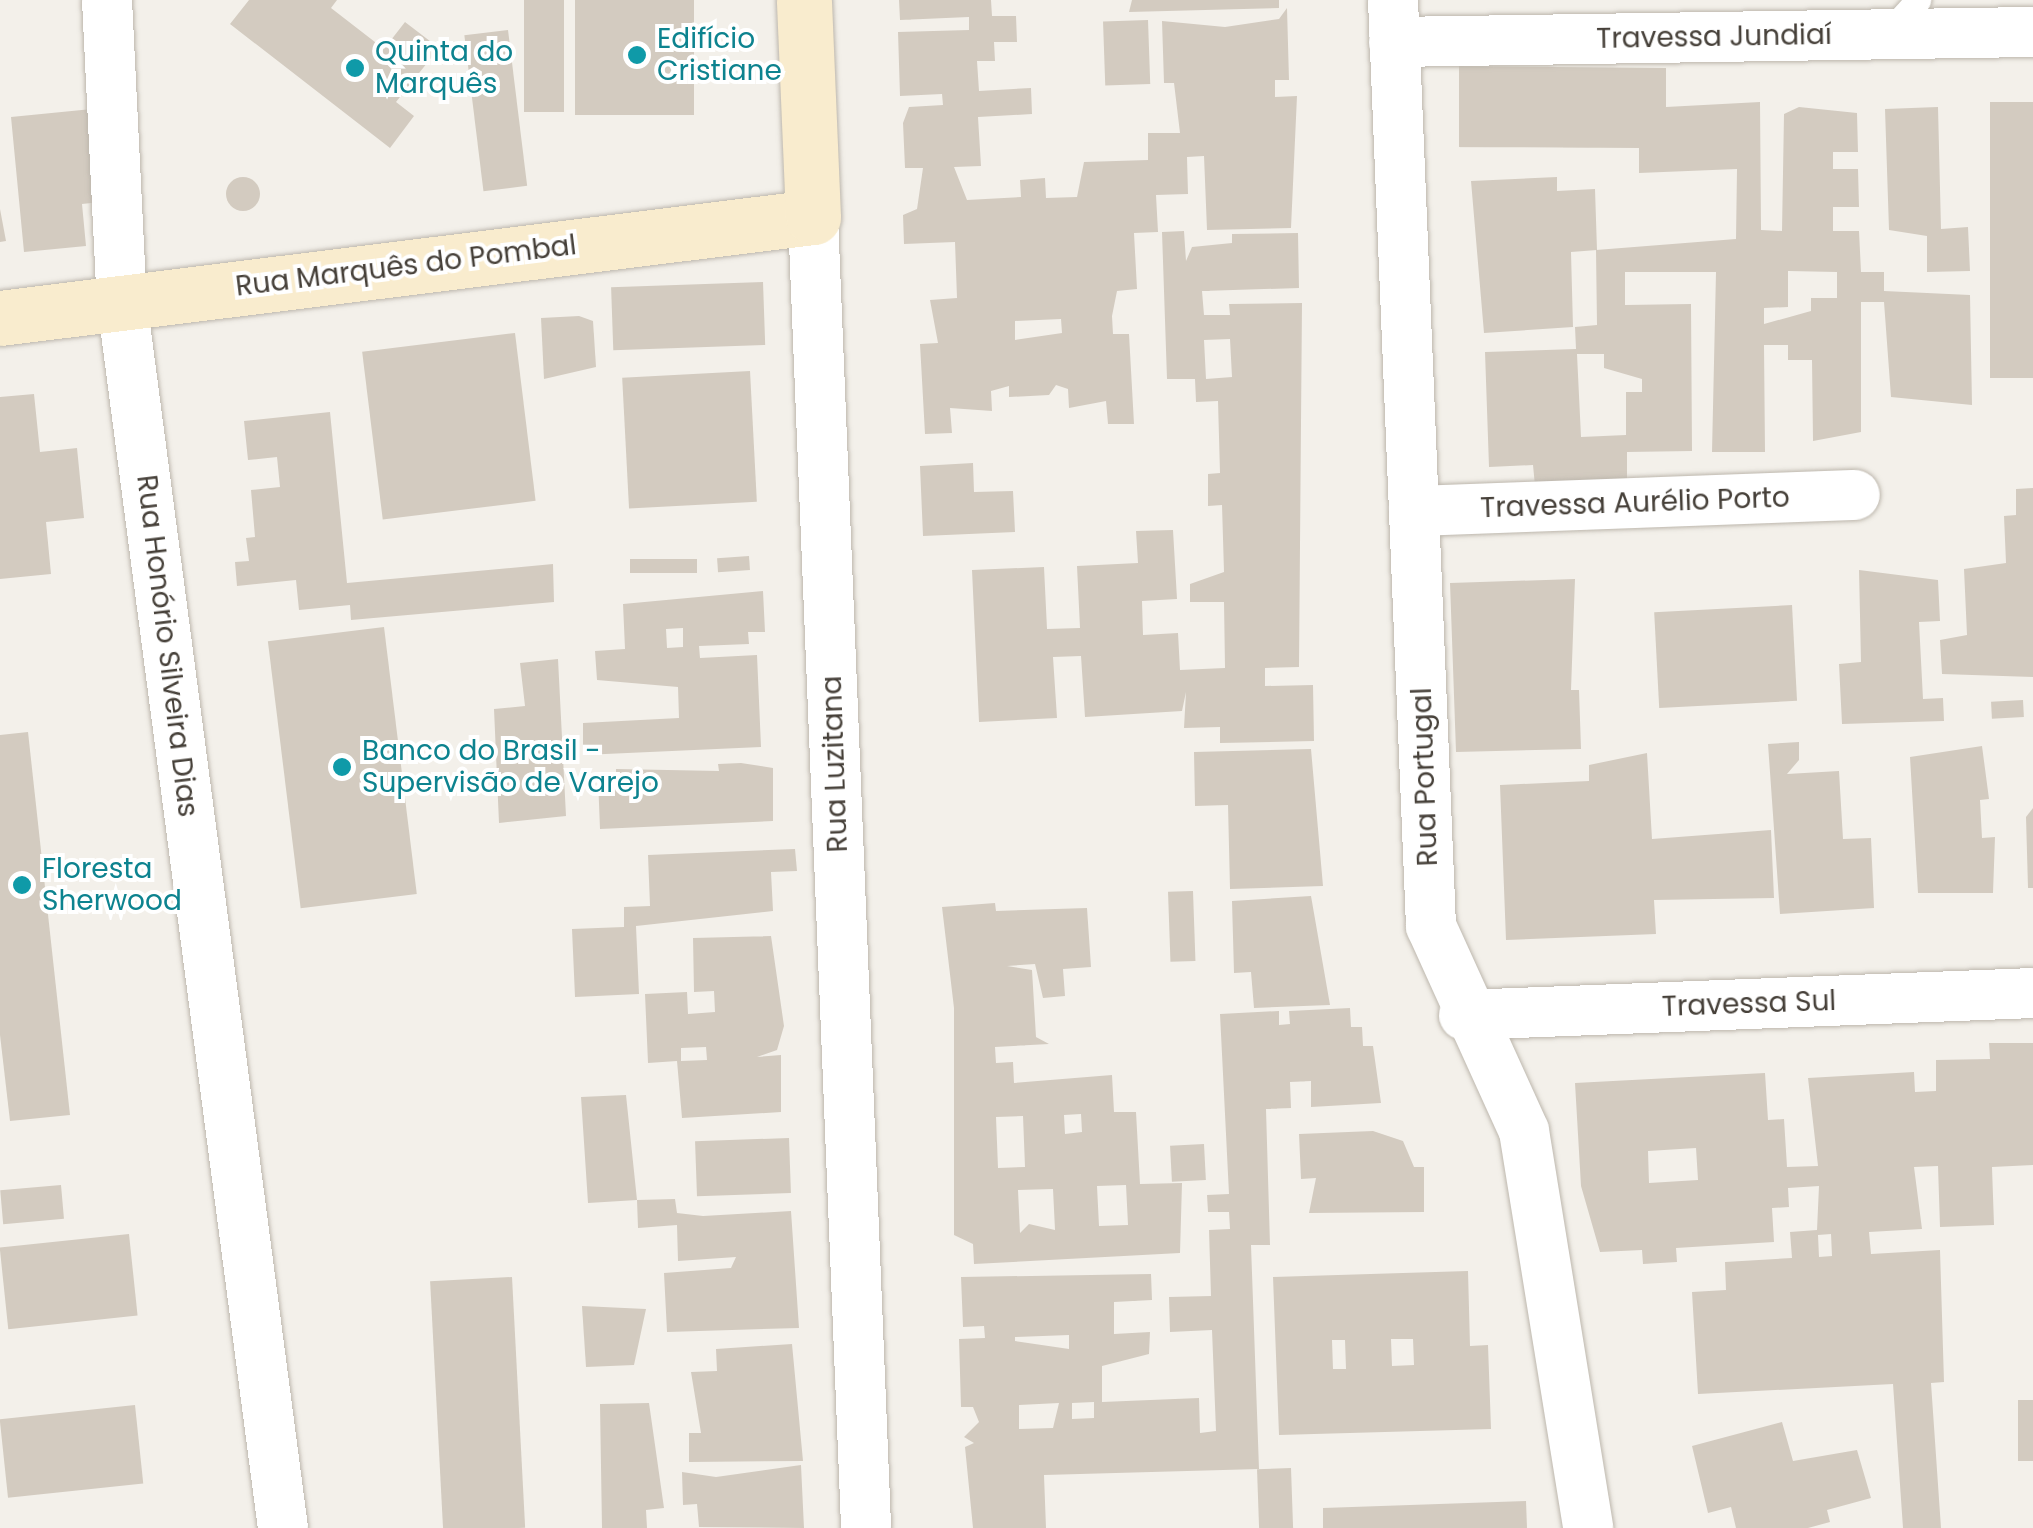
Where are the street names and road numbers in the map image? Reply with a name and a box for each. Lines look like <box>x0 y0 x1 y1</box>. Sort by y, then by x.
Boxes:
street label: Travessa Jundiaí <box>1596 18 1832 56</box>
street label: Rua Marquês do Pombal <box>234 228 578 304</box>
street label: Rua Honório Silveira Dias <box>129 473 205 819</box>
street label: Travessa Aurélio Porto <box>1480 481 1790 525</box>
street label: Rua Luzitana <box>815 675 855 853</box>
street label: Rua Portugal <box>1405 687 1445 867</box>
street label: Travessa Sul <box>1661 984 1837 1024</box>

